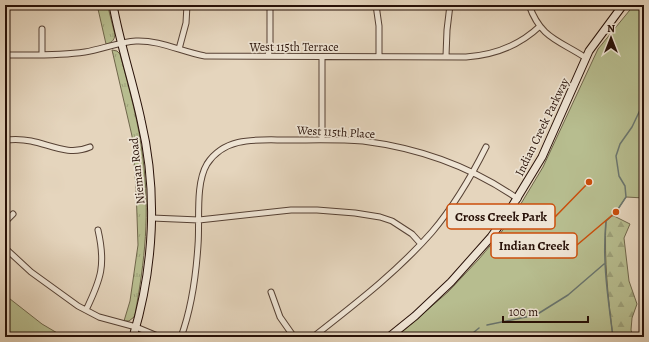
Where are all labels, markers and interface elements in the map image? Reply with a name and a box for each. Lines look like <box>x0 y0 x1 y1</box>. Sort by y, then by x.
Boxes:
north arrow <box>591 18 631 58</box>
text: N <box>607 21 615 36</box>
street label: West 115th Terrace <box>248 39 339 55</box>
street label: Indian Creek Parkway <box>511 75 573 179</box>
street label: West 115th Place <box>295 122 376 142</box>
street label: Nieman Road <box>125 136 148 205</box>
callout: Cross Creek Park <box>447 204 555 229</box>
text: Cross Creek Park <box>455 208 547 225</box>
callout: Indian Creek <box>491 233 577 258</box>
text: Indian Creek <box>499 237 569 254</box>
scale bar <box>503 298 588 324</box>
text: 100 m <box>509 304 538 320</box>

